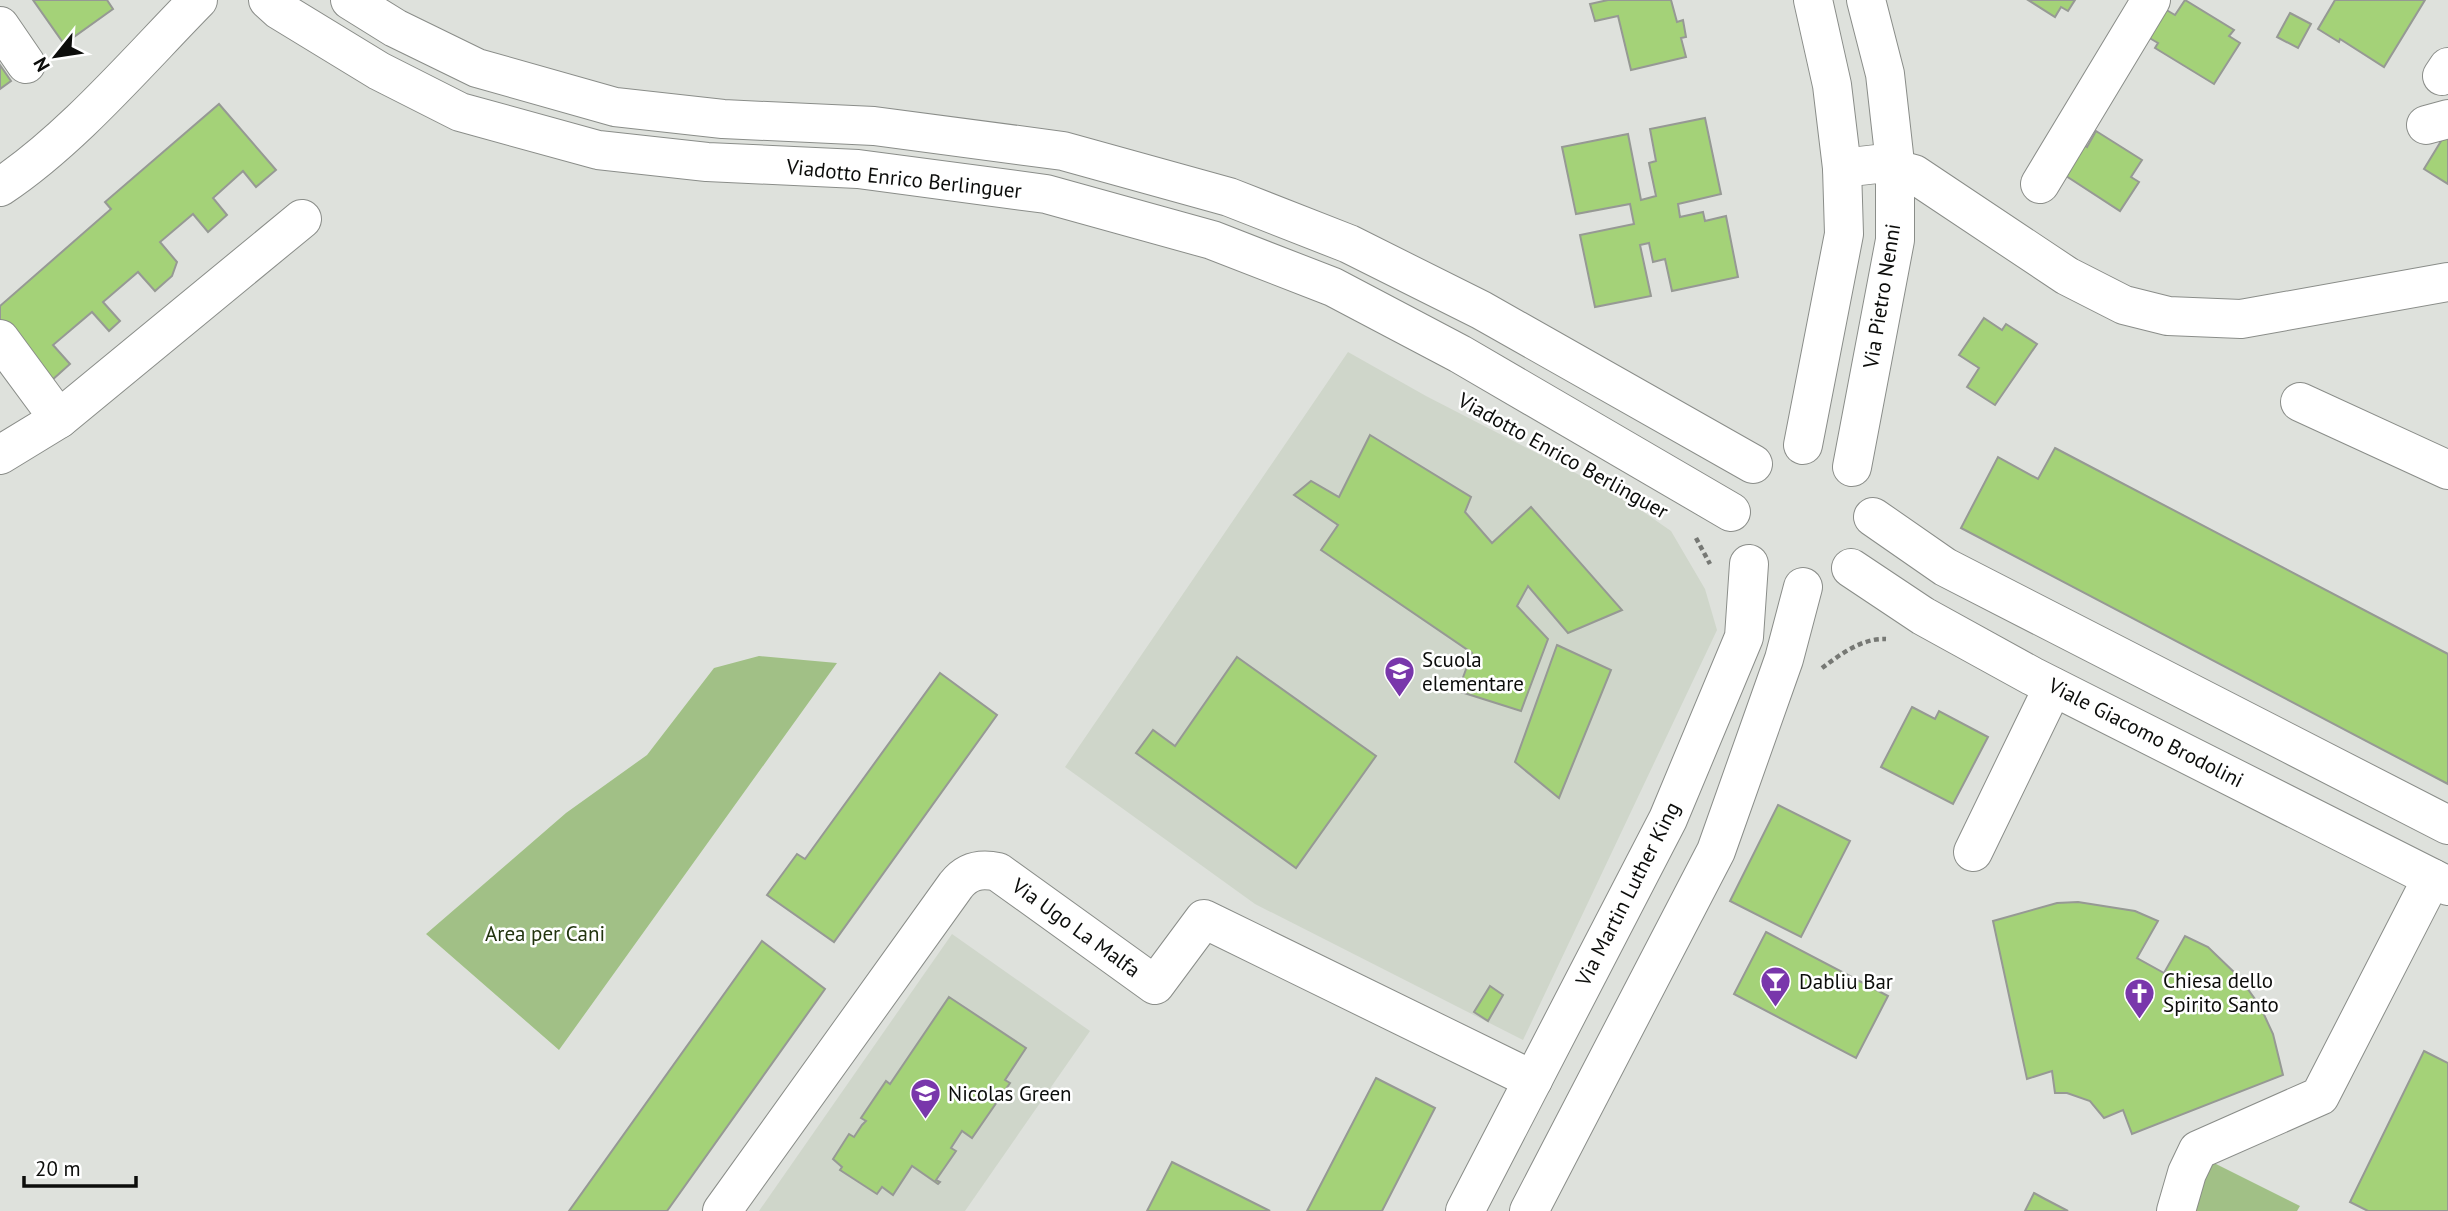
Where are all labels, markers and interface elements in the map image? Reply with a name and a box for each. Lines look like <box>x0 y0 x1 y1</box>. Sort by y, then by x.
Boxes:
north arrow <box>21 21 91 91</box>
text: N <box>28 53 55 76</box>
street label: Viadotto Enrico Berlinguer <box>784 153 1023 204</box>
street label: Via Pietro Nenni <box>1857 222 1906 371</box>
street label: Viadotto Enrico Berlinguer <box>1452 386 1673 525</box>
place label: Scuola elementare <box>1422 646 1524 697</box>
school or university icon: Scuola elementare <box>1382 655 1416 699</box>
street label: Viale Giacomo Brodolini <box>2043 671 2248 794</box>
street label: Via Martin Luther King <box>1569 797 1686 991</box>
street label: Via Ugo La Malfa <box>1006 871 1146 983</box>
park label: Area per Cani <box>485 920 605 947</box>
bar icon: Dabliu Bar <box>1759 965 1793 1009</box>
place label: Chiesa dello Spirito Santo <box>2163 967 2279 1018</box>
place label: Dabliu Bar <box>1799 968 1893 995</box>
church icon: Chiesa dello Spirito Santo <box>2123 976 2157 1020</box>
school or university icon: Nicolas Green <box>908 1077 942 1121</box>
place label: Nicolas Green <box>948 1080 1072 1107</box>
scale bar <box>24 1144 136 1188</box>
text: 20 m <box>35 1155 81 1182</box>

